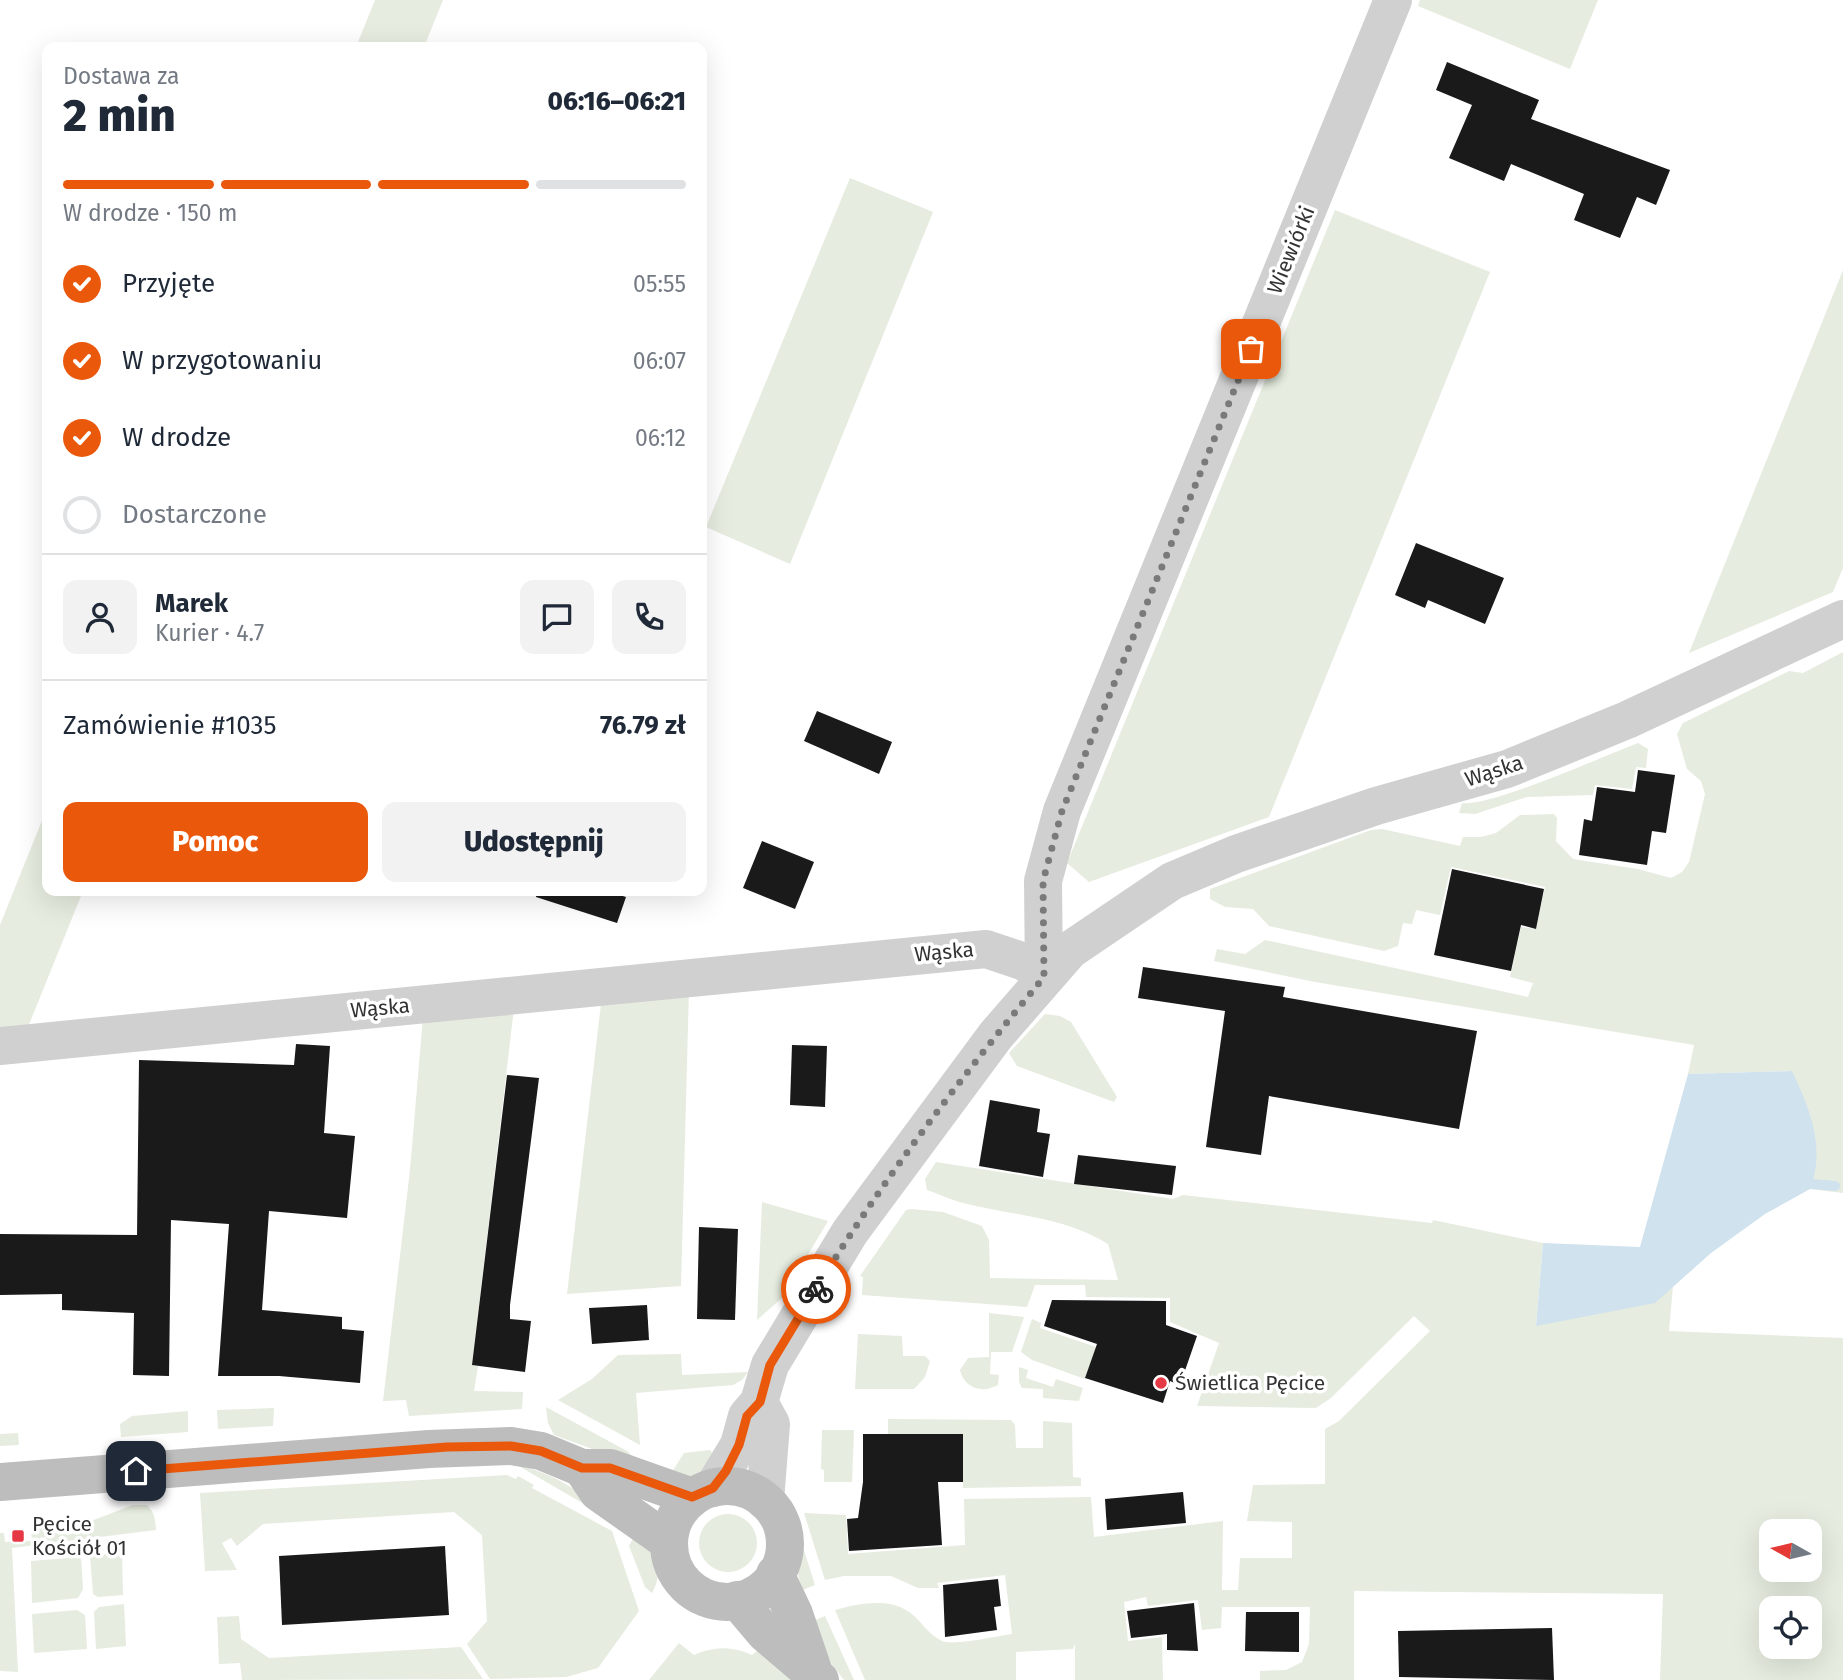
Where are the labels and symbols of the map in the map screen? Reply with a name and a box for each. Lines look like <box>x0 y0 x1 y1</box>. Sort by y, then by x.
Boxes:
street label: Wiewiórki <box>1262 202 1320 298</box>
pin <box>1221 319 1281 379</box>
street label: Wąska <box>1462 749 1526 793</box>
street label: Wąska <box>913 936 975 968</box>
street label: Wąska <box>349 992 411 1024</box>
courier <box>781 1254 851 1324</box>
place label: Świetlica Pęcice <box>1175 1370 1325 1396</box>
marker: Świetlica Pęcice <box>1153 1375 1169 1391</box>
pin <box>106 1441 166 1501</box>
place label: Pęcice Kościół 01 <box>32 1511 127 1561</box>
north arrow <box>1759 1519 1822 1582</box>
marker: Pęcice Kościół 01 <box>10 1528 26 1544</box>

